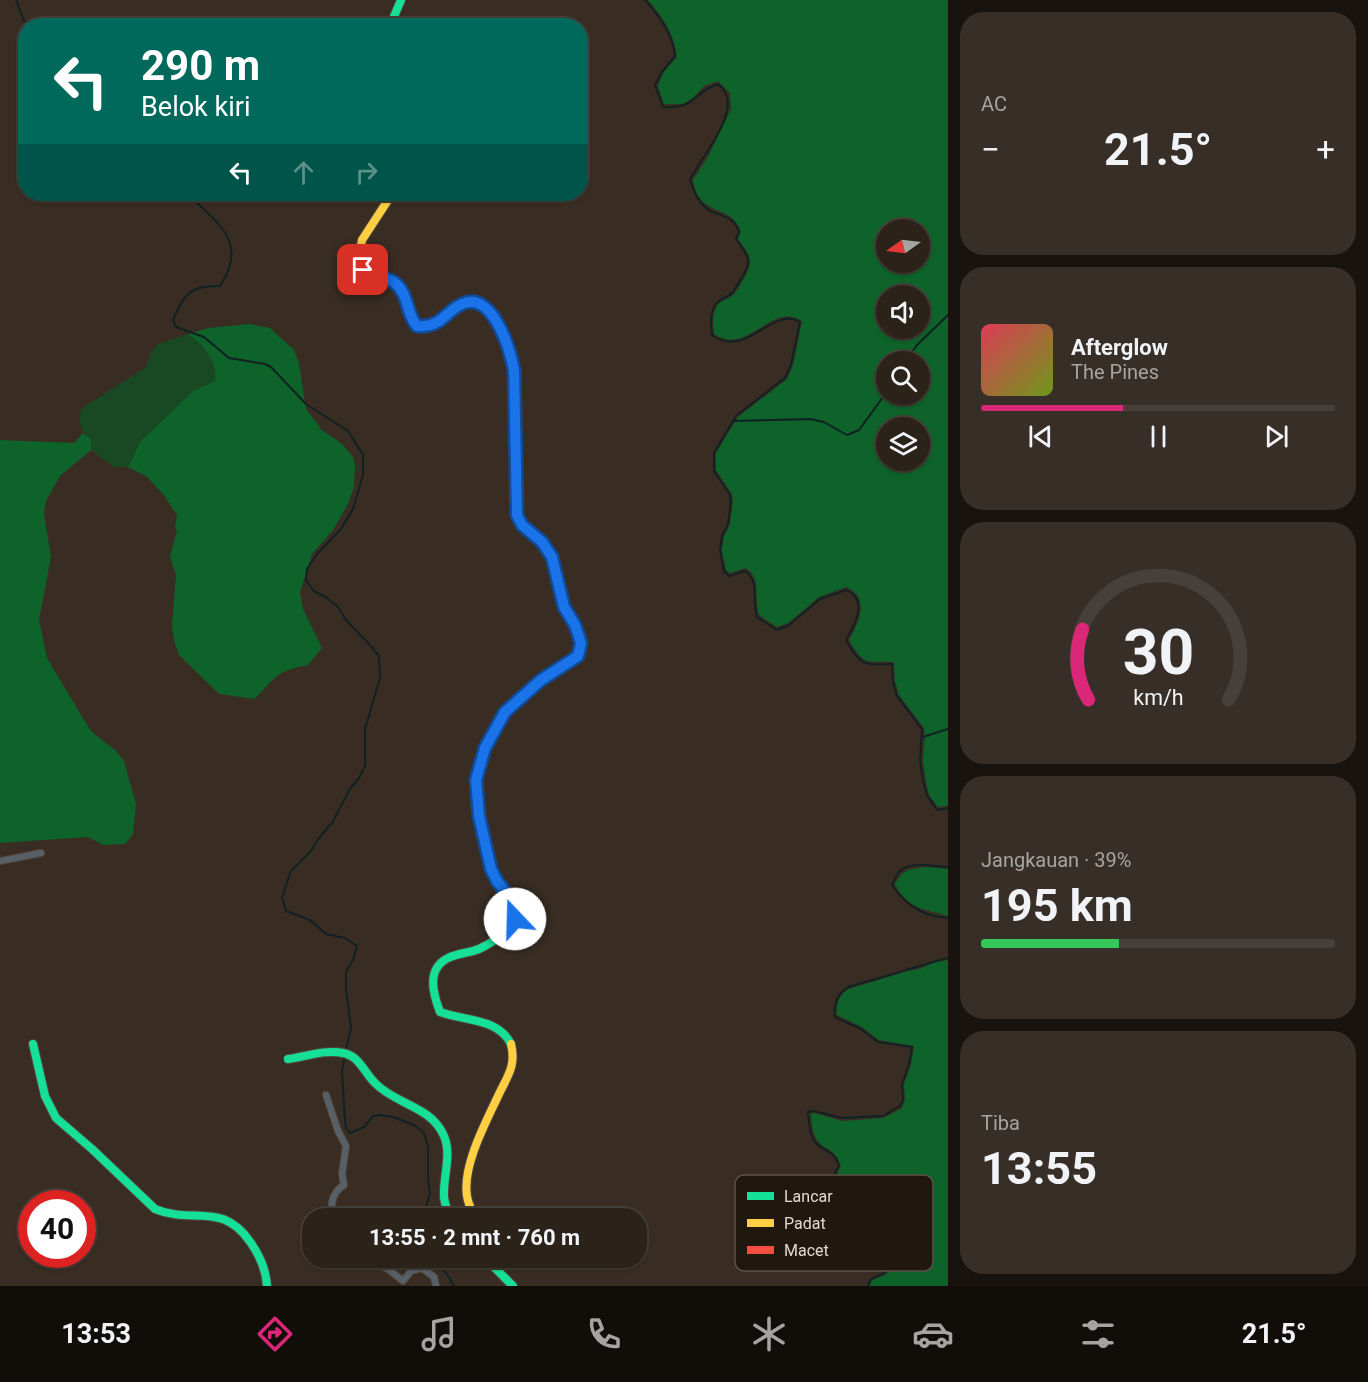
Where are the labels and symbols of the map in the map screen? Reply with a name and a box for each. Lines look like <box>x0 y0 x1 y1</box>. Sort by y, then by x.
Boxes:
north arrow <box>876 219 930 273</box>
pin <box>337 244 388 295</box>
position arrow <box>483 887 547 951</box>
legend <box>735 1175 933 1271</box>
text: Lancar <box>784 1187 833 1206</box>
speed limit sign: 40 <box>18 1190 96 1268</box>
text: Padat <box>784 1214 826 1233</box>
text: Macet <box>784 1241 829 1260</box>

